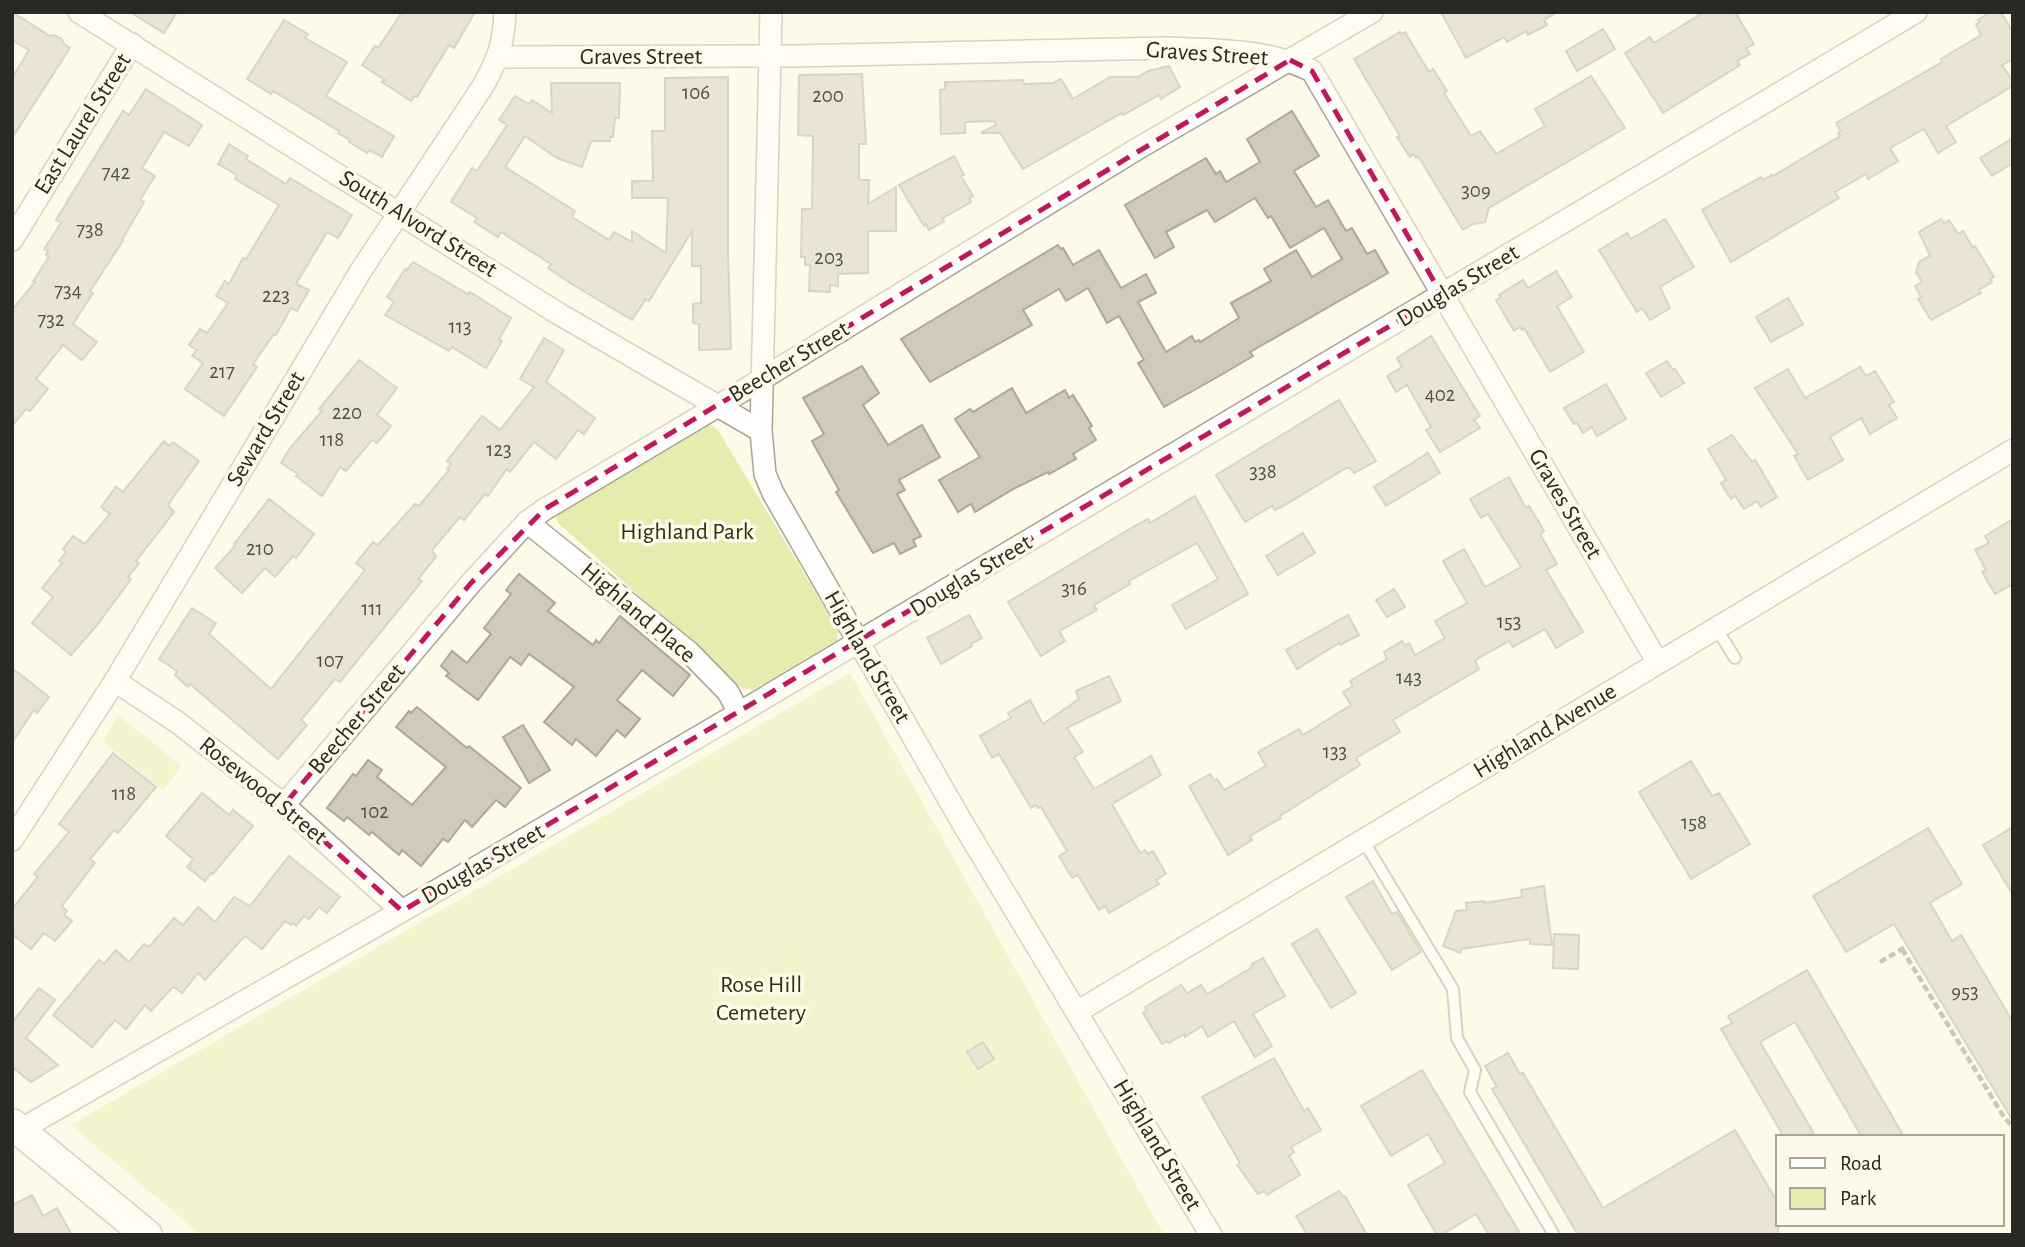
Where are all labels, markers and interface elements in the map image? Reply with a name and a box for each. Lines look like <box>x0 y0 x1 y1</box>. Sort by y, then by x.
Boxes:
street label: Graves Street <box>1145 38 1269 70</box>
street label: Graves Street <box>580 45 703 69</box>
street label: East Laurel Street <box>30 49 136 199</box>
house number: 106 <box>682 82 710 103</box>
house number: 200 <box>812 85 844 106</box>
house number: 742 <box>102 162 130 183</box>
street label: South Alvord Street <box>335 166 501 282</box>
house number: 309 <box>1461 180 1491 201</box>
house number: 738 <box>76 219 104 240</box>
street label: Douglas Street <box>1393 240 1523 332</box>
house number: 203 <box>814 247 844 268</box>
house number: 734 <box>54 280 82 301</box>
house number: 223 <box>262 285 290 306</box>
house number: 732 <box>38 309 64 330</box>
house number: 113 <box>448 316 472 337</box>
street label: Beecher Street <box>725 317 854 407</box>
house number: 217 <box>209 361 235 382</box>
street label: Seward Street <box>222 367 310 491</box>
house number: 402 <box>1425 384 1455 405</box>
house number: 220 <box>332 402 362 423</box>
house number: 118 <box>320 429 344 450</box>
house number: 123 <box>486 439 512 460</box>
street label: Graves Street <box>1524 445 1606 563</box>
house number: 338 <box>1249 461 1277 482</box>
park label: Highland Park <box>620 520 754 544</box>
street label: Douglas Street <box>906 530 1036 622</box>
house number: 210 <box>246 538 274 559</box>
street label: Highland Place <box>576 558 700 668</box>
house number: 316 <box>1061 578 1087 599</box>
street label: Highland Street <box>819 587 915 728</box>
house number: 111 <box>361 598 383 619</box>
house number: 153 <box>1497 611 1521 632</box>
house number: 107 <box>316 650 344 671</box>
street label: Beecher Street <box>304 659 410 779</box>
house number: 143 <box>1396 667 1422 688</box>
street label: Highland Avenue <box>1469 679 1621 783</box>
street label: Rosewood Street <box>195 732 332 850</box>
house number: 133 <box>1323 741 1347 762</box>
house number: 118 <box>112 783 136 804</box>
house number: 102 <box>361 801 389 822</box>
house number: 158 <box>1681 812 1707 833</box>
street label: Douglas Street <box>417 819 549 909</box>
park label: Rose Hill Cemetery <box>716 973 806 1025</box>
house number: 953 <box>1951 981 1979 1002</box>
street label: Highland Street <box>1108 1075 1206 1215</box>
legend <box>1776 1135 2004 1226</box>
text: Road <box>1840 1153 1882 1174</box>
text: Park <box>1840 1188 1877 1209</box>

